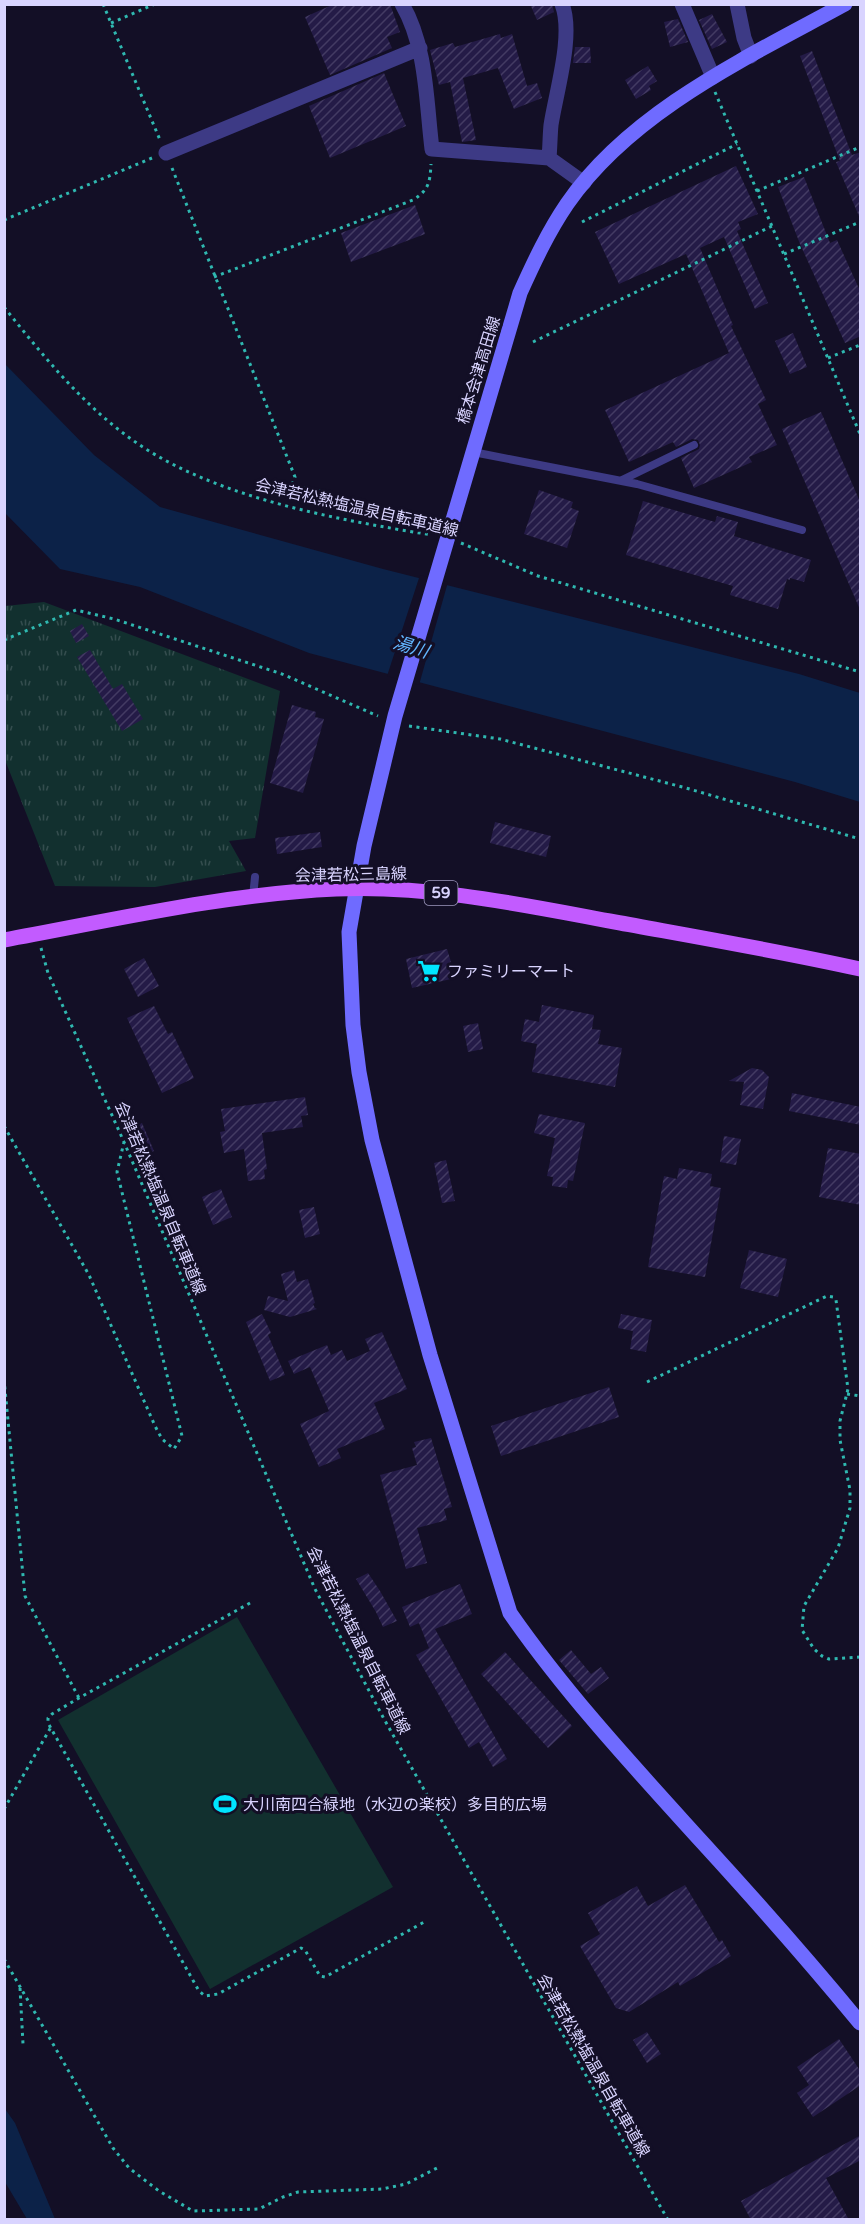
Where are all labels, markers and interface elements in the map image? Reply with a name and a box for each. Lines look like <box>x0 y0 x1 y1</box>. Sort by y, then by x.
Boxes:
street label: 橋本会津高田線 <box>453 314 505 427</box>
street label: 会津若松熱塩温泉自転車道線 <box>253 475 460 541</box>
water label: 湯川 <box>391 631 433 663</box>
street label: 会津若松三島線 <box>295 864 407 886</box>
road number: 59 <box>424 881 458 905</box>
supermarket icon: ファミリーマート <box>416 958 442 984</box>
place label: ファミリーマート <box>447 962 575 982</box>
street label: 会津若松熱塩温泉自転車道線 <box>110 1099 210 1298</box>
street label: 会津若松熱塩温泉自転車道線 <box>302 1543 414 1738</box>
sports icon: 大川南四合緑地（水辺の楽校）多目的広場 <box>212 1791 238 1817</box>
place label: 大川南四合緑地（水辺の楽校）多目的広場 <box>243 1795 547 1815</box>
street label: 会津若松熱塩温泉自転車道線 <box>532 1970 654 2161</box>

